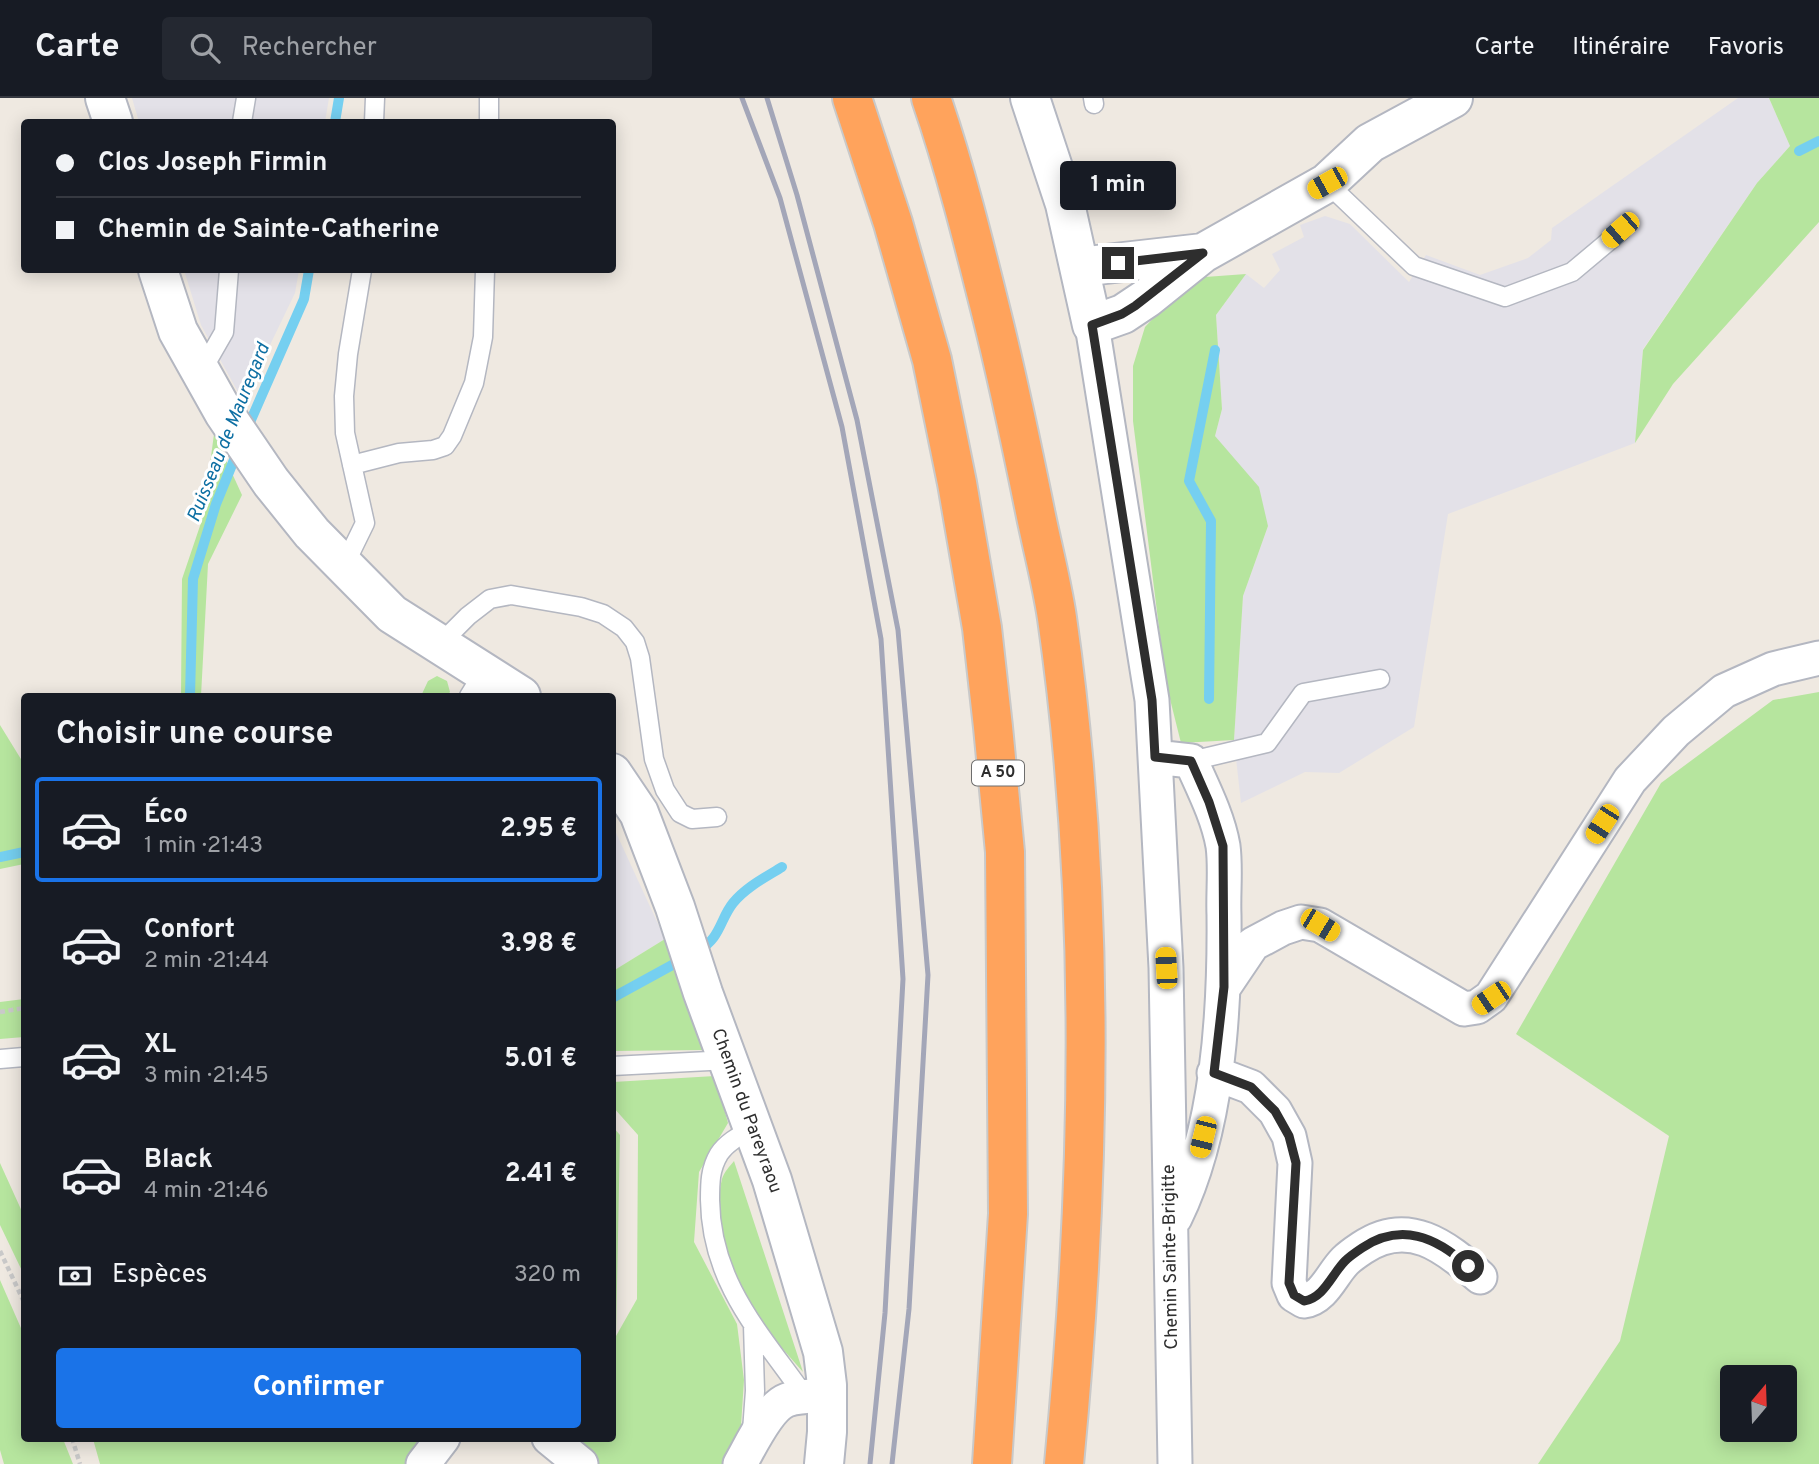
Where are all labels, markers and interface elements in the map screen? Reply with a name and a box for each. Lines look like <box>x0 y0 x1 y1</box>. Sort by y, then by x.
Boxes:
search box <box>162 17 652 80</box>
text: Carte <box>35 27 120 69</box>
icon: search <box>186 29 224 67</box>
text: Rechercher <box>242 32 377 65</box>
text: Carte <box>1474 33 1534 63</box>
text: Itinéraire <box>1572 33 1670 63</box>
text: Favoris <box>1708 33 1784 63</box>
text: Clos Joseph Firmin <box>98 147 327 180</box>
callout: 1 min <box>1060 162 1176 211</box>
car <box>1304 164 1351 202</box>
text: 1 min <box>1090 171 1146 200</box>
car <box>1598 208 1643 252</box>
text: Chemin de Sainte-Catherine <box>98 214 440 247</box>
route end <box>1102 247 1134 279</box>
water label: Ruisseau de Mauregard <box>182 339 276 526</box>
text: Choisir une course <box>56 715 333 755</box>
road number: A 50 <box>972 760 1024 786</box>
icon: car <box>60 798 123 861</box>
text: Éco <box>144 799 188 832</box>
car <box>1582 801 1623 847</box>
text: 2.95 € <box>500 813 577 846</box>
text: 1 min · 21:43 <box>144 832 263 861</box>
car <box>1297 905 1344 945</box>
icon: car <box>60 913 123 976</box>
text: Confort <box>144 914 235 947</box>
text: 3.98 € <box>500 928 577 961</box>
car <box>1155 946 1178 990</box>
text: 2 min · 21:44 <box>144 947 269 976</box>
car <box>1468 978 1515 1018</box>
street label: Chemin du Pareyraou <box>706 1026 786 1196</box>
icon: car <box>60 1028 123 1091</box>
text: XL <box>144 1029 176 1062</box>
text: 5.01 € <box>504 1043 577 1076</box>
text: 3 min · 21:45 <box>144 1062 269 1091</box>
car <box>1188 1114 1219 1160</box>
icon: car <box>60 1143 123 1206</box>
text: Black <box>144 1144 213 1177</box>
text: 2.41 € <box>505 1158 577 1191</box>
street label: Chemin Sainte-Brigitte <box>1158 1164 1184 1350</box>
text: 4 min · 21:46 <box>144 1177 269 1206</box>
route start <box>1452 1250 1484 1282</box>
icon: cash <box>56 1257 94 1295</box>
text: Espèces <box>112 1259 208 1292</box>
text: 320 m <box>514 1261 581 1290</box>
button: Confirmer <box>56 1348 581 1428</box>
north arrow <box>1720 1365 1797 1442</box>
map controls <box>1720 1365 1797 1442</box>

